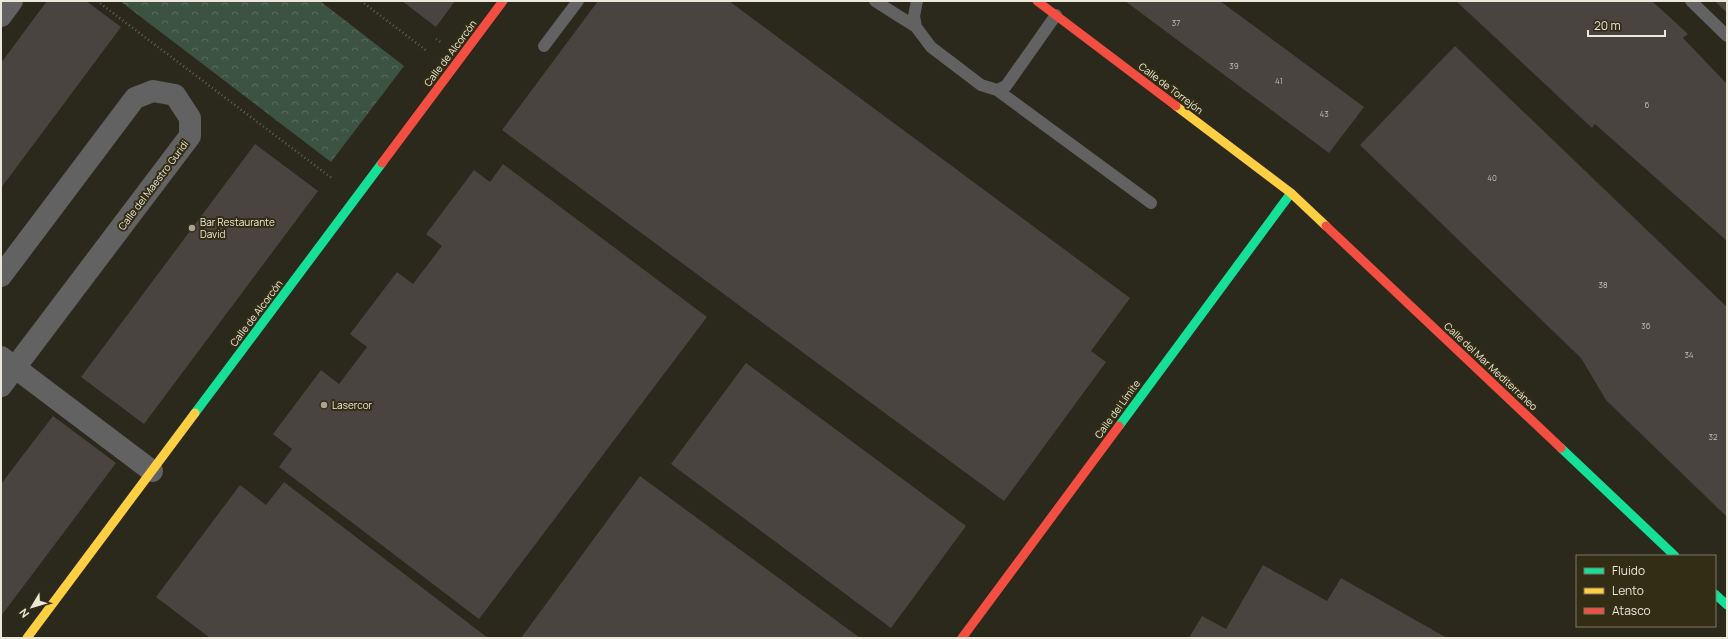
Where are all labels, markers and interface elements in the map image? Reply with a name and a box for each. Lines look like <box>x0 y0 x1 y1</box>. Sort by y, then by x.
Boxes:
scale bar <box>1588 12 1665 38</box>
street label: Calle de Alcorcón <box>420 17 480 89</box>
house number: 37 <box>1172 17 1180 28</box>
text: 20 m <box>1594 17 1621 34</box>
street label: Calle de Torrejón <box>1136 59 1206 117</box>
house number: 39 <box>1229 60 1239 71</box>
house number: 41 <box>1275 75 1283 86</box>
house number: 6 <box>1645 99 1650 110</box>
house number: 43 <box>1319 108 1329 119</box>
street label: Calle del Maestro Guridi <box>115 137 191 233</box>
house number: 40 <box>1487 172 1497 183</box>
place label: Bar Restaurante David <box>200 215 275 241</box>
marker: Bar Restaurante David <box>187 223 197 233</box>
street label: Calle de Alcorcón <box>226 277 286 349</box>
house number: 38 <box>1598 279 1608 290</box>
street label: Calle del Mar Mediterráneo <box>1441 319 1541 413</box>
house number: 36 <box>1641 320 1651 331</box>
house number: 34 <box>1684 349 1694 360</box>
street label: Calle del Límite <box>1091 377 1143 441</box>
place label: Lasercor <box>332 398 373 412</box>
marker: Lasercor <box>319 400 329 410</box>
house number: 32 <box>1709 431 1718 442</box>
legend <box>1576 555 1716 627</box>
text: Fluido <box>1612 562 1645 579</box>
text: Lento <box>1612 582 1644 599</box>
north arrow <box>12 587 52 627</box>
text: Atasco <box>1612 602 1651 619</box>
text: N <box>15 606 32 621</box>

